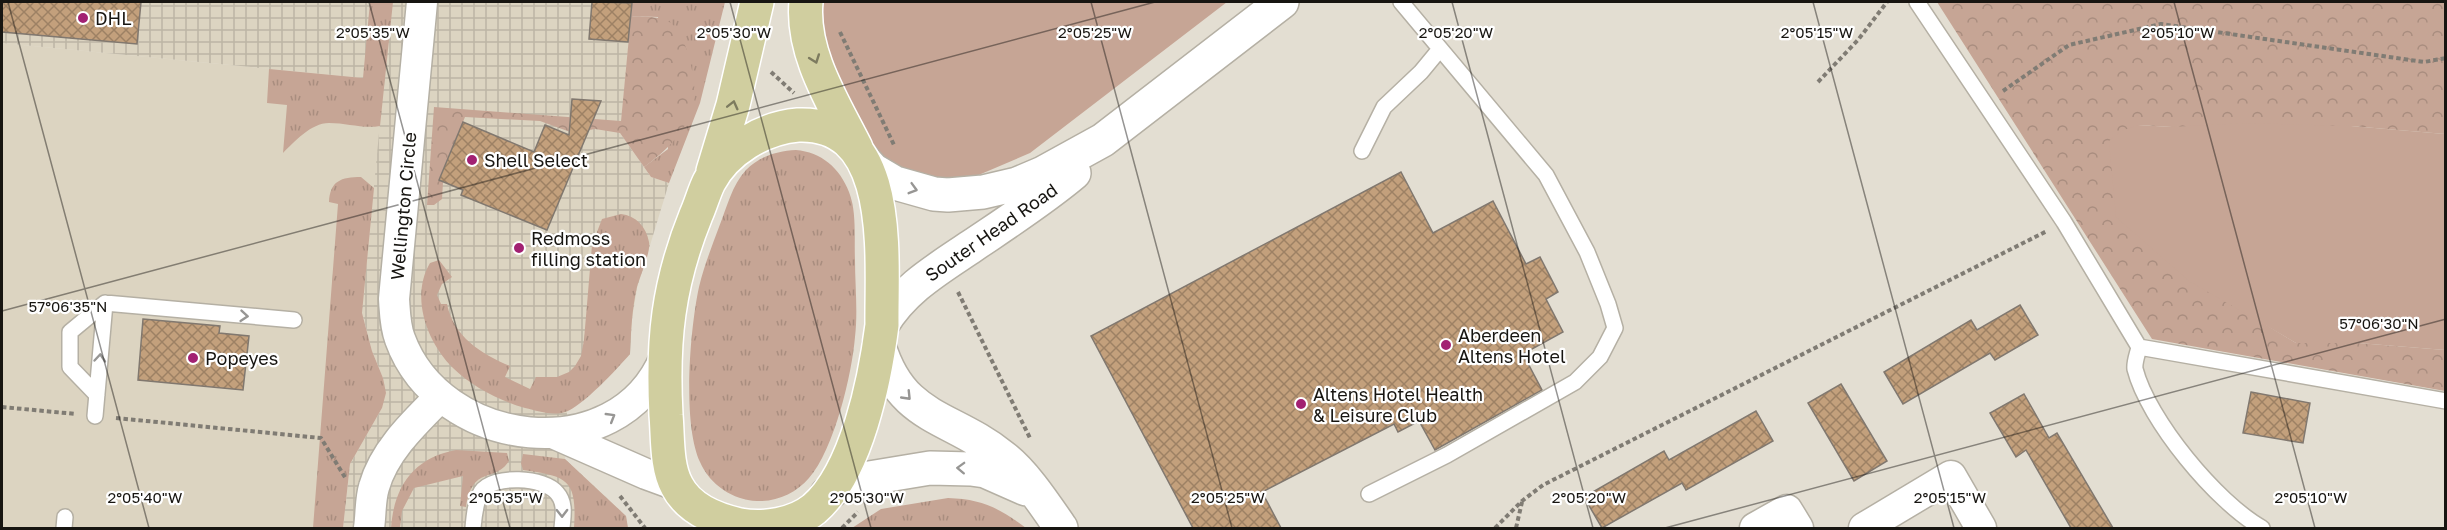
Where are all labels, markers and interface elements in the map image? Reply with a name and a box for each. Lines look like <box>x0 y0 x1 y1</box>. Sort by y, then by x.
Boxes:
place label: DHL <box>95 7 132 29</box>
marker: DHL <box>76 11 90 25</box>
text: 2°05'35"W <box>336 23 410 41</box>
text: 2°05'30"W <box>697 23 771 41</box>
text: 2°05'25"W <box>1058 23 1132 41</box>
text: 2°05'20"W <box>1419 23 1493 41</box>
text: 2°05'15"W <box>1781 23 1853 41</box>
text: 2°05'10"W <box>2142 23 2214 41</box>
one-way arrow <box>807 53 820 63</box>
one-way arrow <box>725 100 738 110</box>
street label: Wellington Circle <box>386 131 420 281</box>
place label: Shell Select <box>484 149 588 171</box>
marker: Shell Select <box>465 153 479 167</box>
street label: Souter Head Road <box>921 178 1061 286</box>
one-way arrow <box>907 182 918 194</box>
place label: Redmoss filling station <box>531 227 646 270</box>
marker: Redmoss filling station <box>512 241 526 255</box>
text: 57°06'35"N <box>29 297 107 315</box>
one-way arrow <box>240 309 249 322</box>
text: 57°06'30"N <box>2339 314 2419 332</box>
place label: Aberdeen Altens Hotel <box>1458 324 1566 367</box>
marker: Aberdeen Altens Hotel <box>1439 338 1453 352</box>
place label: Popeyes <box>205 347 278 369</box>
marker: Popeyes <box>186 351 200 365</box>
one-way arrow <box>93 353 106 362</box>
place label: Altens Hotel Health & Leisure Club <box>1313 383 1483 426</box>
one-way arrow <box>900 390 911 400</box>
marker: Altens Hotel Health & Leisure Club <box>1294 397 1308 411</box>
one-way arrow <box>605 413 615 424</box>
one-way arrow <box>957 462 966 475</box>
text: 2°05'40"W <box>108 488 182 506</box>
text: 2°05'35"W <box>469 488 543 506</box>
text: 2°05'30"W <box>830 488 904 506</box>
text: 2°05'25"W <box>1191 488 1265 506</box>
text: 2°05'20"W <box>1552 488 1626 506</box>
text: 2°05'15"W <box>1914 488 1986 506</box>
text: 2°05'10"W <box>2275 488 2347 506</box>
one-way arrow <box>556 508 568 517</box>

